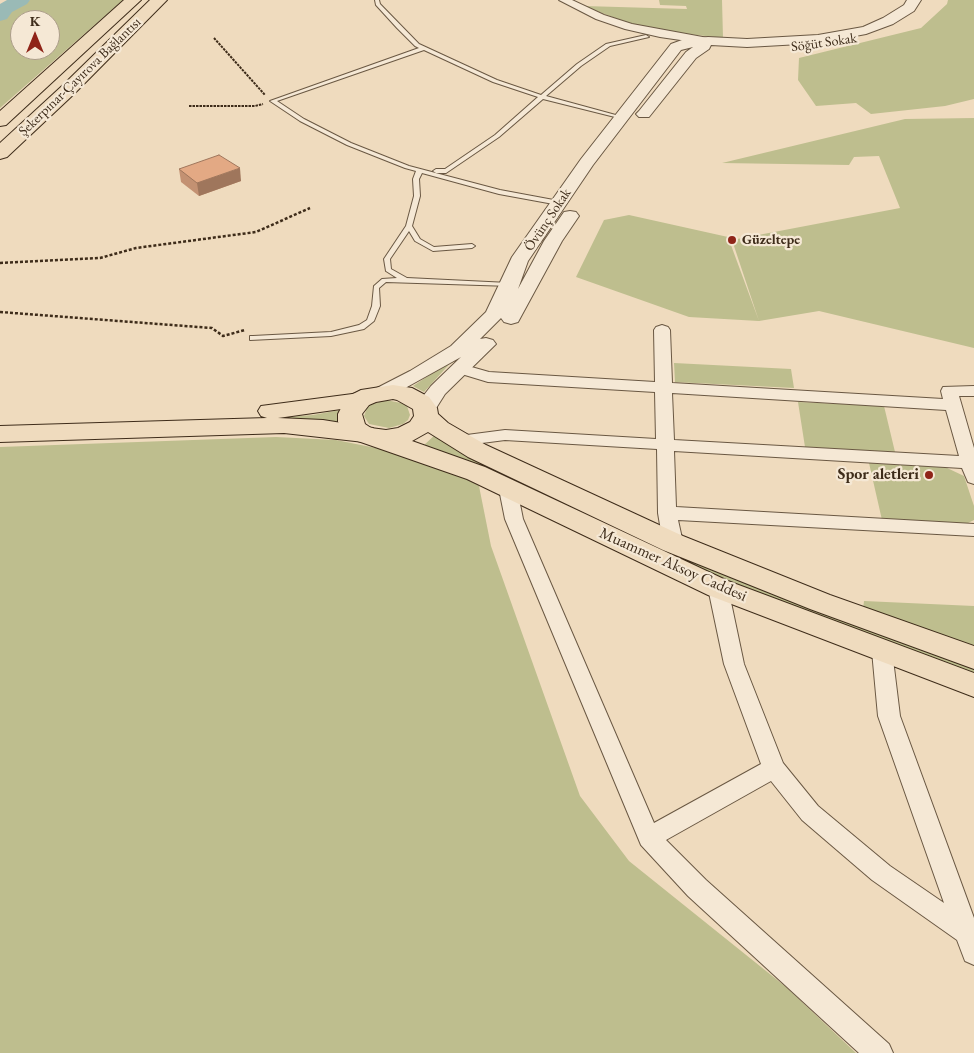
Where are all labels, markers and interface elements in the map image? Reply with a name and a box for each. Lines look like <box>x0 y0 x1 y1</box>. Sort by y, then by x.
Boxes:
north arrow <box>10 10 60 60</box>
text: K <box>30 12 40 30</box>
street label: Şekerpınar-Çayırova Bağlantısı <box>15 14 145 140</box>
street label: Söğüt Sokak <box>790 30 858 56</box>
street label: Övünç Sokak <box>521 185 575 255</box>
place label: Güzeltepe <box>742 232 800 248</box>
marker: Güzeltepe <box>726 234 738 246</box>
place label: Spor aletleri <box>838 465 919 485</box>
marker: Spor aletleri <box>923 469 935 481</box>
street label: Muammer Aksoy Caddesi <box>596 524 750 606</box>

